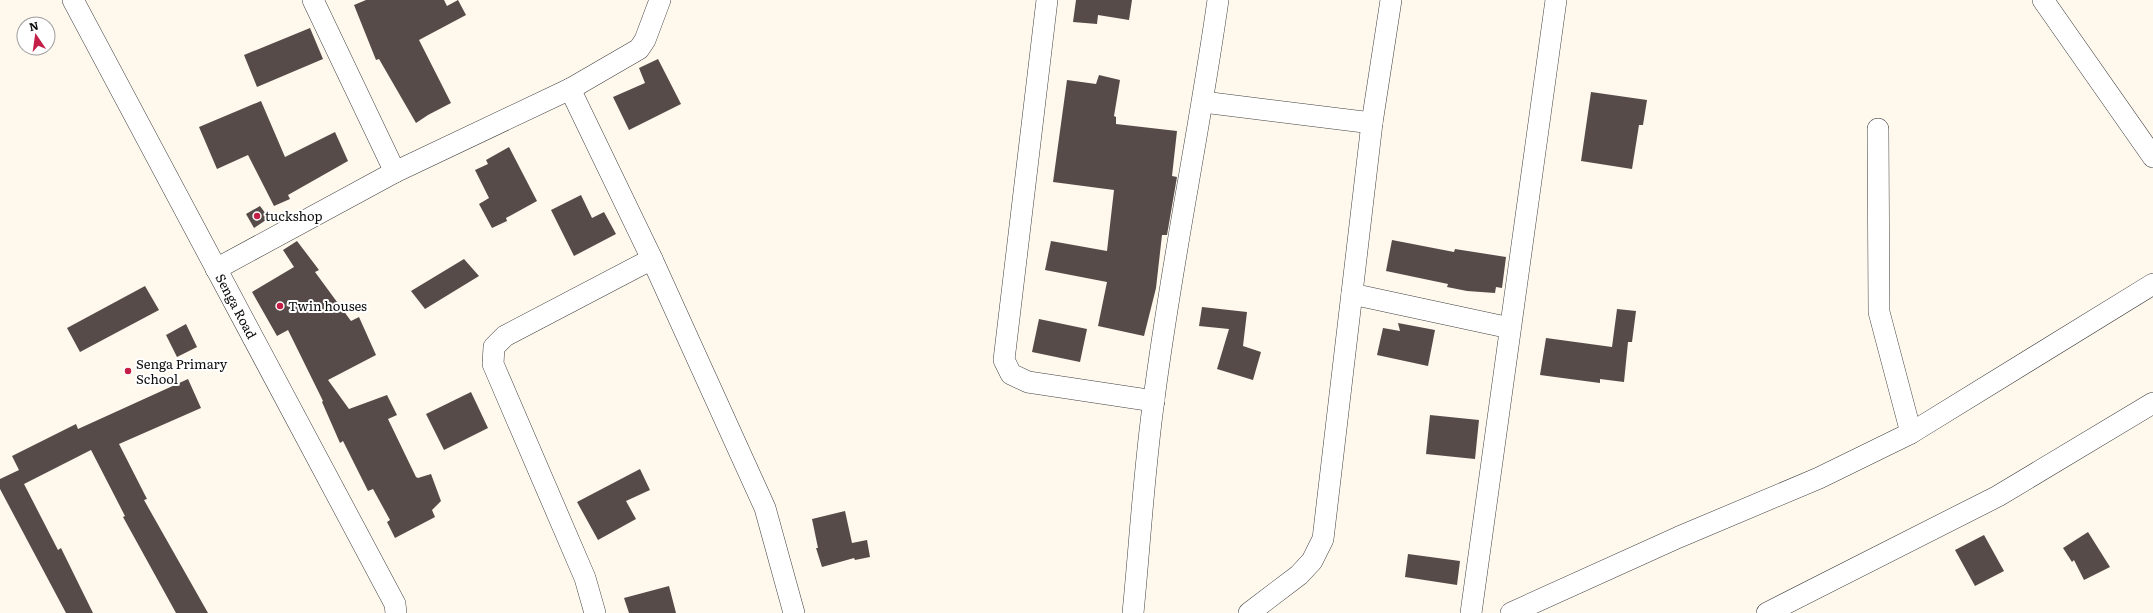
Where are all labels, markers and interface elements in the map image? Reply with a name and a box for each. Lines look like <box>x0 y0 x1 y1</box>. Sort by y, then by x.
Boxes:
north arrow <box>16 16 56 56</box>
text: N <box>27 16 40 34</box>
place label: tuckshop <box>265 206 323 225</box>
marker: tuckshop <box>252 211 262 221</box>
street label: Senga Road <box>212 270 262 342</box>
place label: Twin houses <box>288 296 367 315</box>
marker: Twin houses <box>275 301 285 311</box>
place label: Senga Primary School <box>136 354 228 388</box>
marker: Senga Primary School <box>123 366 133 376</box>

